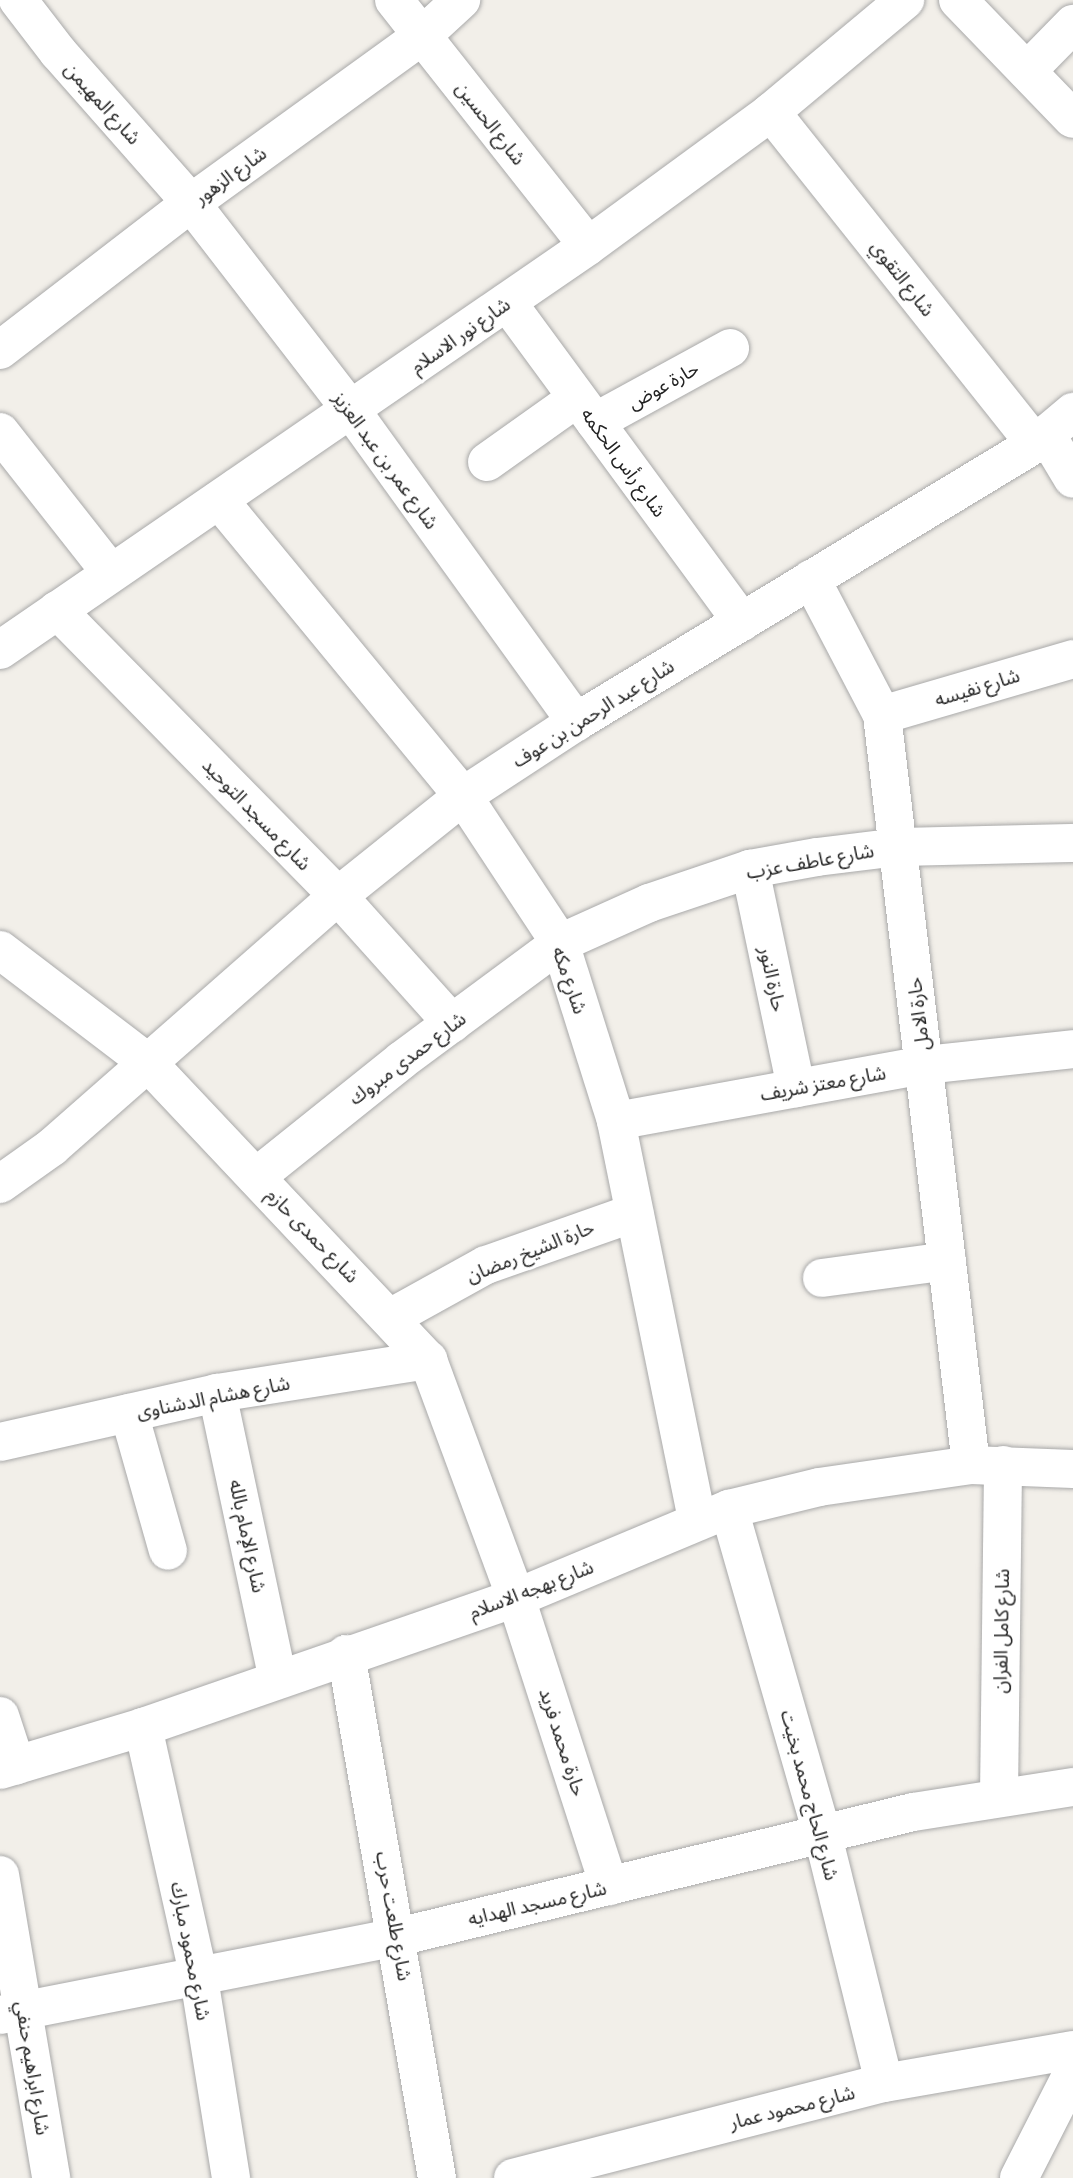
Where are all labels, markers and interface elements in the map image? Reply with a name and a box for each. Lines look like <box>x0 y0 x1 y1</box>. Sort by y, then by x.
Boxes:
street label: شارع المهيمن <box>60 57 146 149</box>
street label: شارع الحسين <box>451 77 531 169</box>
street label: شارع الزهور <box>189 141 271 209</box>
street label: شارع التقوي <box>866 236 940 320</box>
street label: شارع نور الاسلام <box>406 292 514 378</box>
street label: حارة عوض <box>624 356 702 414</box>
street label: شارع عمر بن عبد العزيز <box>328 387 444 533</box>
street label: شارع رأس الحكمه <box>577 403 671 521</box>
street label: شارع عبد الرحمن بن عوف <box>508 654 678 772</box>
street label: شارع نفيسه <box>932 663 1022 711</box>
street label: شارع مسجد التوحيد <box>198 753 316 875</box>
street label: شارع عاطف عزب <box>744 839 876 883</box>
street label: شارع مكه <box>548 943 592 1017</box>
street label: حارة النور <box>755 944 791 1014</box>
street label: حارة الامل <box>902 976 934 1052</box>
street label: شارع حمدى مبروك <box>344 1007 470 1109</box>
street label: شارع معتز شريف <box>758 1061 888 1105</box>
street label: شارع حمدى حازم <box>262 1183 364 1287</box>
street label: حارة الشيخ رمضان <box>463 1215 597 1287</box>
street label: شارع هشام الدشناوى <box>134 1371 292 1423</box>
street label: شارع الإمام بالله <box>225 1477 271 1595</box>
street label: شارع بهجه الاسلام <box>466 1555 596 1623</box>
street label: شارع كامل الفران <box>989 1568 1013 1694</box>
street label: حارة محمد فريد <box>535 1685 591 1799</box>
street label: شارع الحاج محمد بخيت <box>776 1707 844 1883</box>
street label: شارع طلعت حرب <box>371 1849 417 1983</box>
street label: شارع مسجد الهدايه <box>466 1876 608 1930</box>
street label: شارع محمود مبارك <box>166 1880 216 2022</box>
street label: شارع ابراهيم حنفي <box>11 1999 55 2137</box>
street label: شارع محمود عمار <box>727 2080 857 2134</box>

